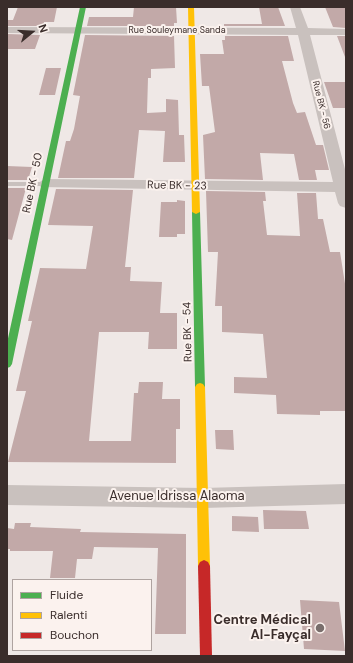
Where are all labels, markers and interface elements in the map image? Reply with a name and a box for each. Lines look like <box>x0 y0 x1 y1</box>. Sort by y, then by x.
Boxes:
north arrow <box>12 12 52 52</box>
text: N <box>36 22 51 34</box>
street label: Rue Souleymane Sanda <box>128 26 226 36</box>
street label: Rue BK - 56 <box>310 80 332 130</box>
street label: Rue BK - 50 <box>20 152 46 214</box>
street label: Rue BK - 23 <box>147 179 207 193</box>
street label: Rue BK - 54 <box>181 302 195 362</box>
street label: Avenue Idrissa Alaoma <box>109 489 245 505</box>
legend <box>12 579 152 651</box>
text: Fluide <box>50 587 83 603</box>
text: Ralenti <box>50 607 87 623</box>
place label: Centre Médical Al-Fayçal <box>213 613 311 644</box>
marker: Centre Médical Al-Fayçal <box>314 622 326 634</box>
text: Bouchon <box>50 627 99 643</box>

